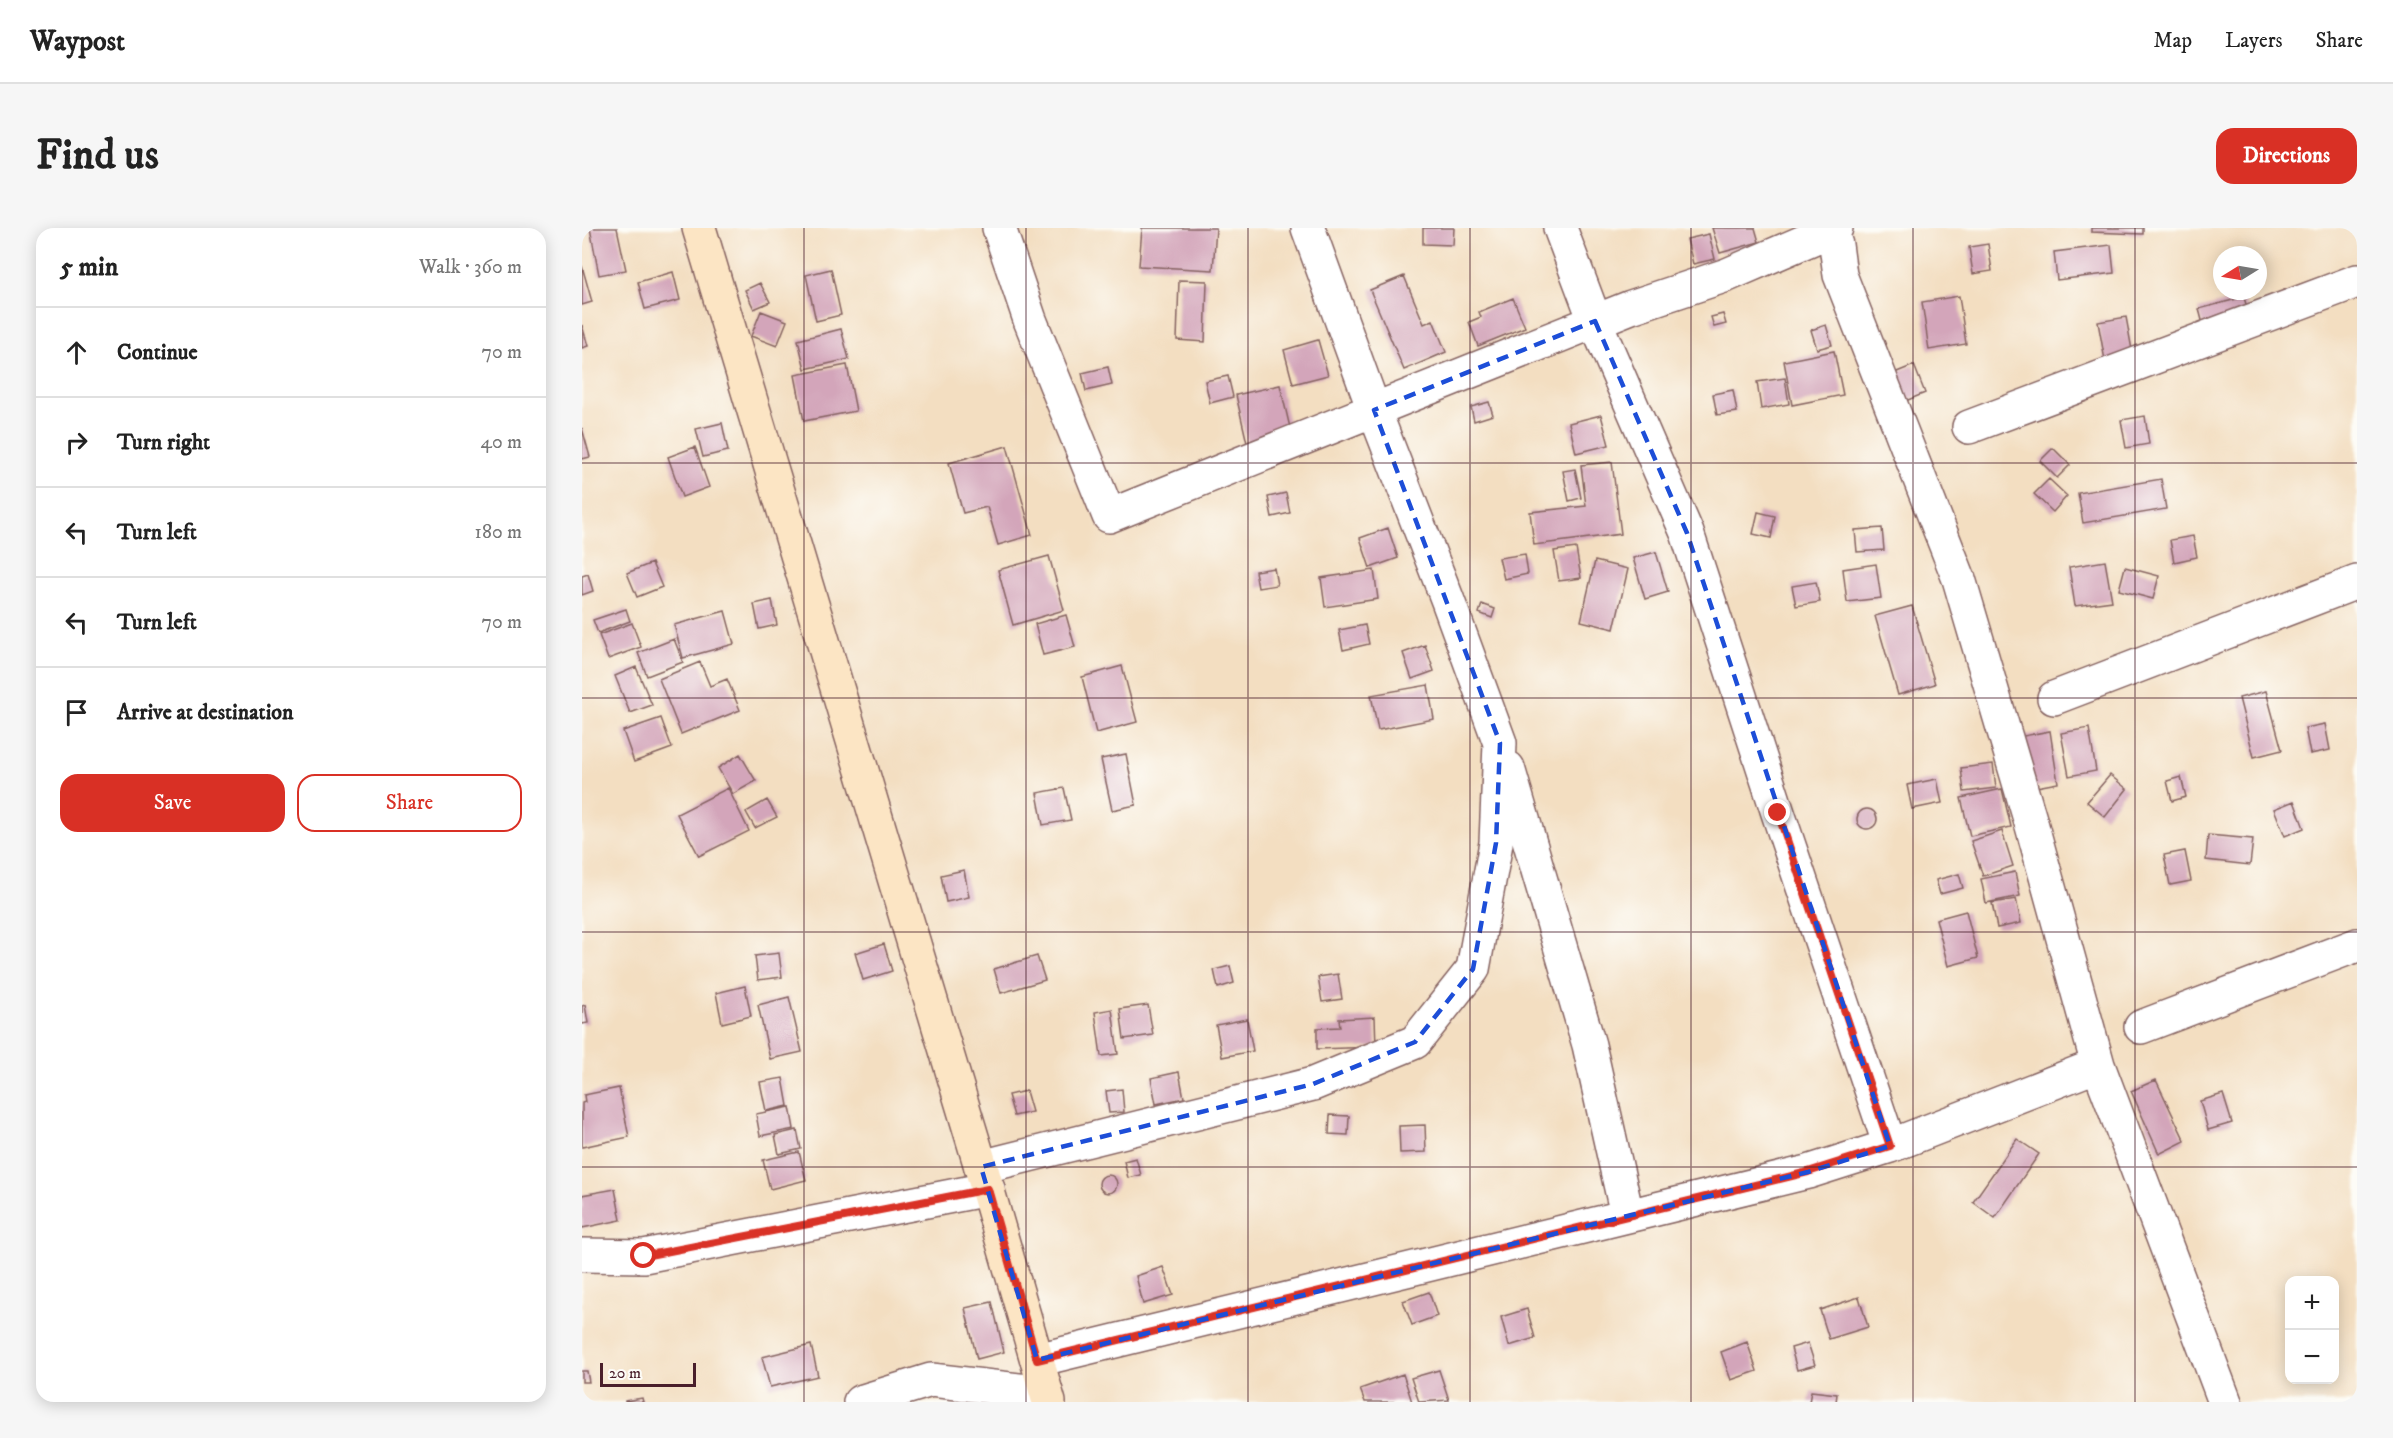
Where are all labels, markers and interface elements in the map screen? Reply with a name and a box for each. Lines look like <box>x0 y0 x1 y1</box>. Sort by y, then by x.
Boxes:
text: Waypost <box>30 24 125 59</box>
text: Map <box>2153 28 2192 54</box>
text: Layers <box>2225 28 2283 54</box>
text: Share <box>2316 28 2363 54</box>
button: Directions <box>2216 128 2357 184</box>
text: Find us <box>36 130 159 182</box>
north arrow <box>2213 246 2267 300</box>
text: 5 min <box>60 251 118 284</box>
text: Walk · 360 m <box>419 255 522 280</box>
icon: ahead <box>60 336 93 369</box>
text: Continue <box>117 339 198 366</box>
text: 70 m <box>481 340 522 365</box>
icon: right <box>60 426 93 459</box>
text: Turn right <box>117 429 210 456</box>
text: 40 m <box>480 430 522 455</box>
icon: left <box>60 516 93 549</box>
text: Turn left <box>117 519 197 546</box>
text: 180 m <box>475 520 522 545</box>
icon: left <box>60 606 93 639</box>
text: Turn left <box>117 609 197 636</box>
text: 70 m <box>481 610 522 635</box>
icon: arrive <box>60 696 93 729</box>
text: Arrive at destination <box>117 699 294 726</box>
button: Save <box>60 774 285 832</box>
button: Share <box>297 774 522 832</box>
route end <box>1764 799 1790 825</box>
route start <box>630 1242 656 1268</box>
map controls <box>2285 1276 2339 1384</box>
button: + <box>2285 1276 2339 1330</box>
button: − <box>2285 1330 2339 1384</box>
scale bar <box>600 1360 696 1388</box>
text: 20 m <box>609 1363 641 1383</box>

